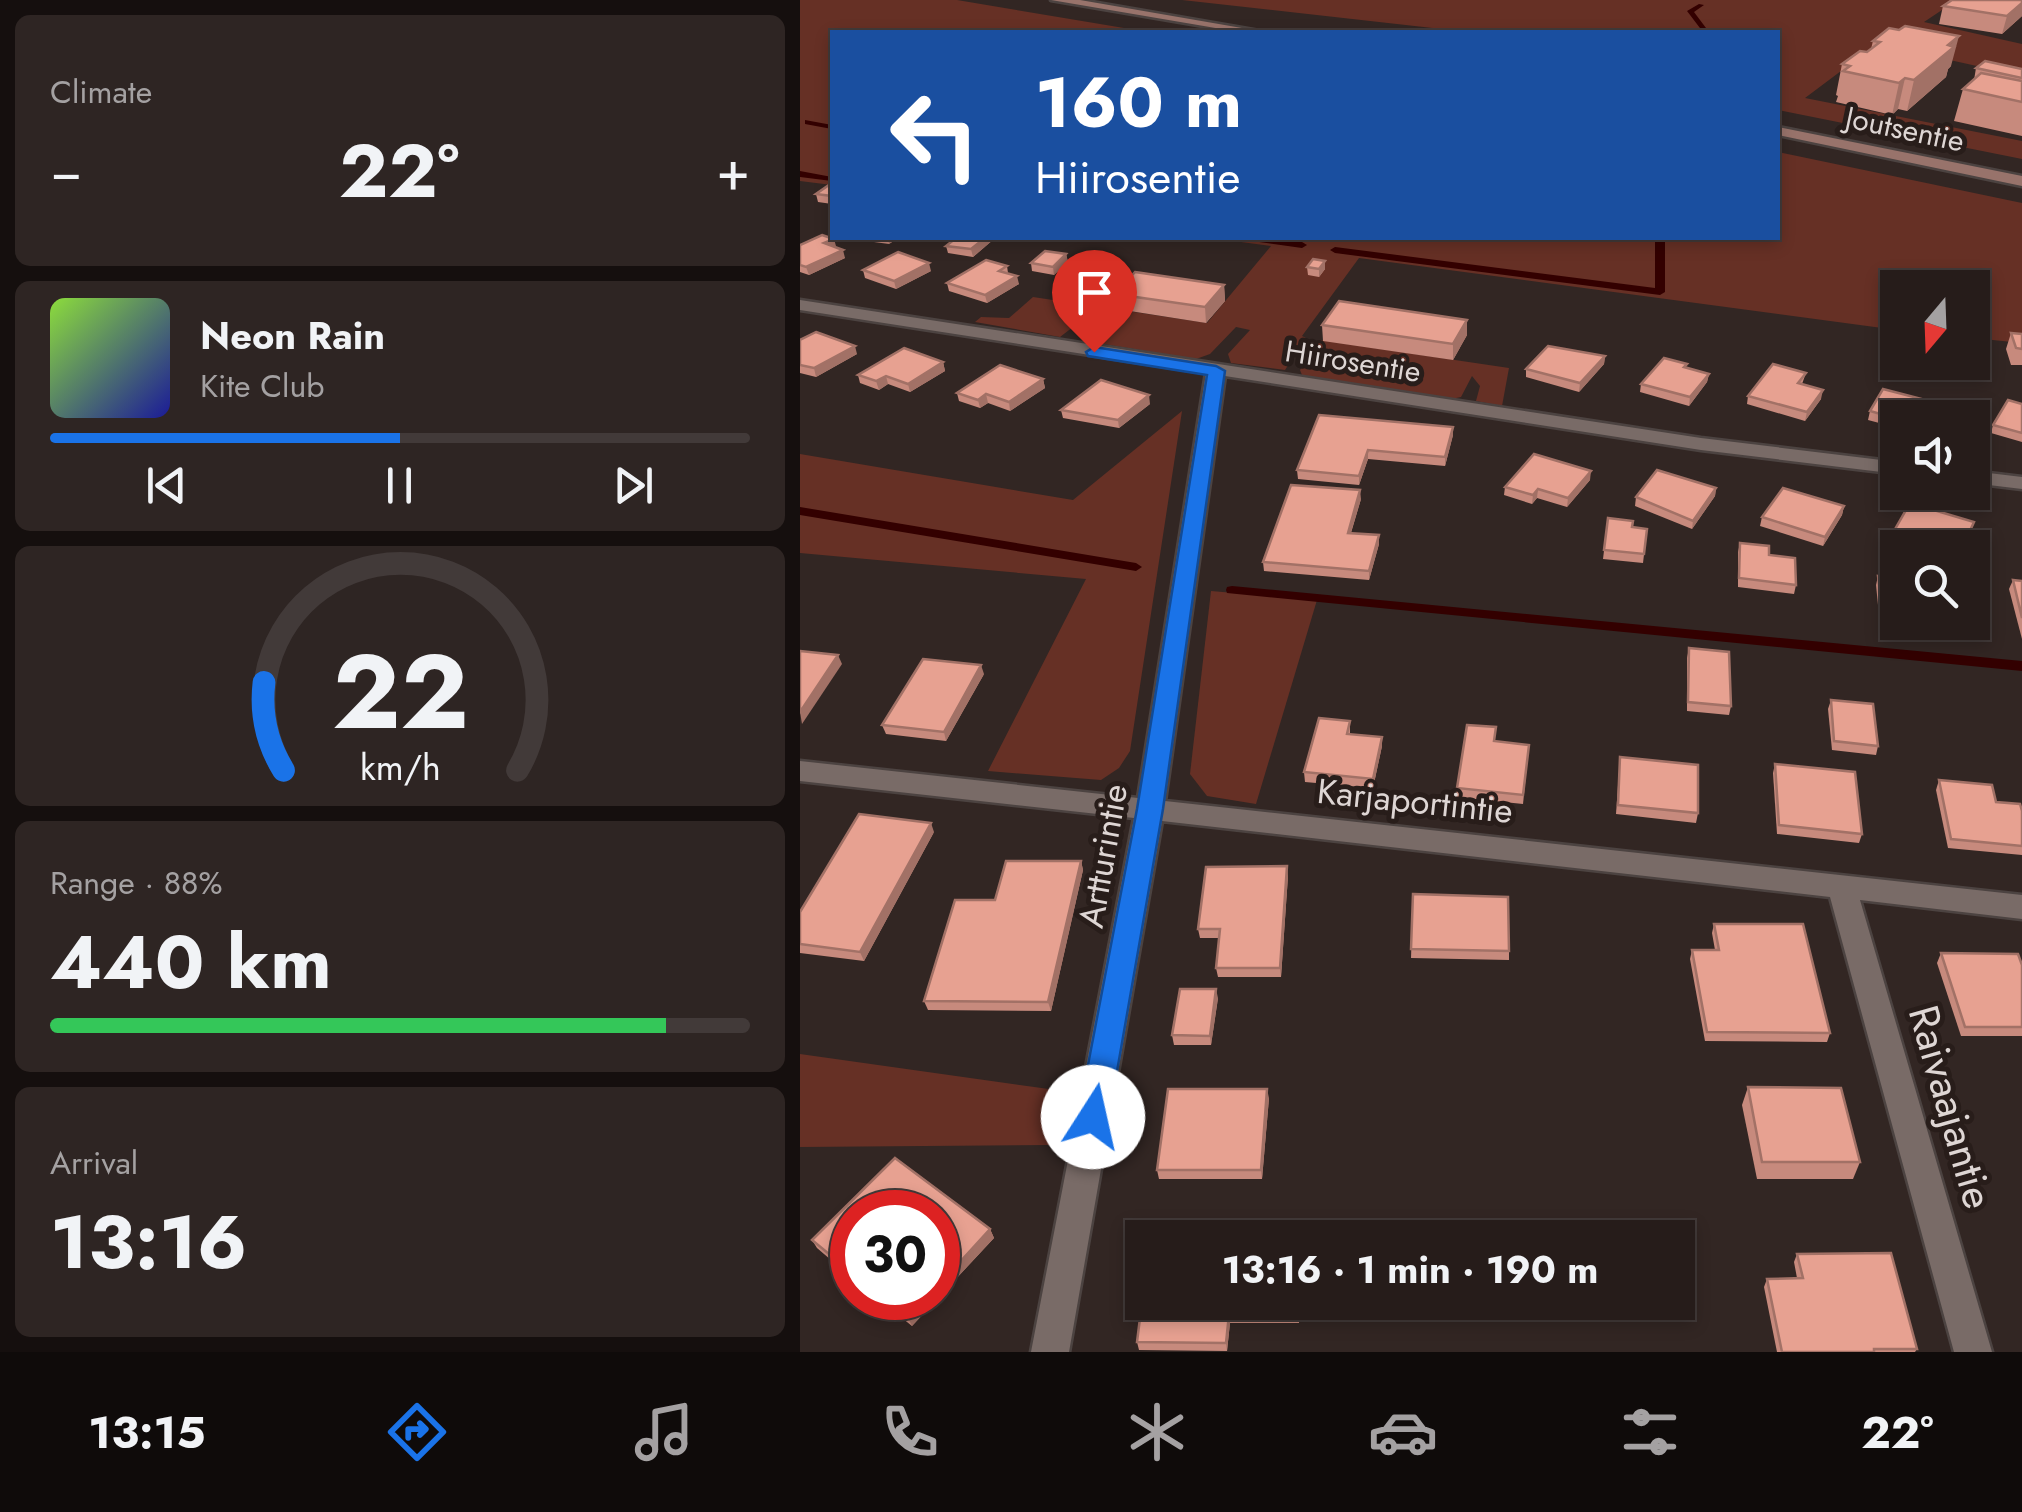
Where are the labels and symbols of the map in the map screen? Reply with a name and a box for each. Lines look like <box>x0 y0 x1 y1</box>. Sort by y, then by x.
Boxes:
street label: Joutsentie <box>1838 95 1968 163</box>
pin <box>1052 250 1137 353</box>
north arrow <box>1880 270 1990 380</box>
street label: Hiirosentie <box>1282 329 1424 393</box>
street label: Karjaportintie <box>1315 766 1515 836</box>
street label: Artturintie <box>1066 780 1140 932</box>
street label: Raivaajantie <box>1893 998 2009 1216</box>
position arrow <box>1041 1065 1145 1169</box>
speed limit sign: 30 <box>830 1190 960 1320</box>

